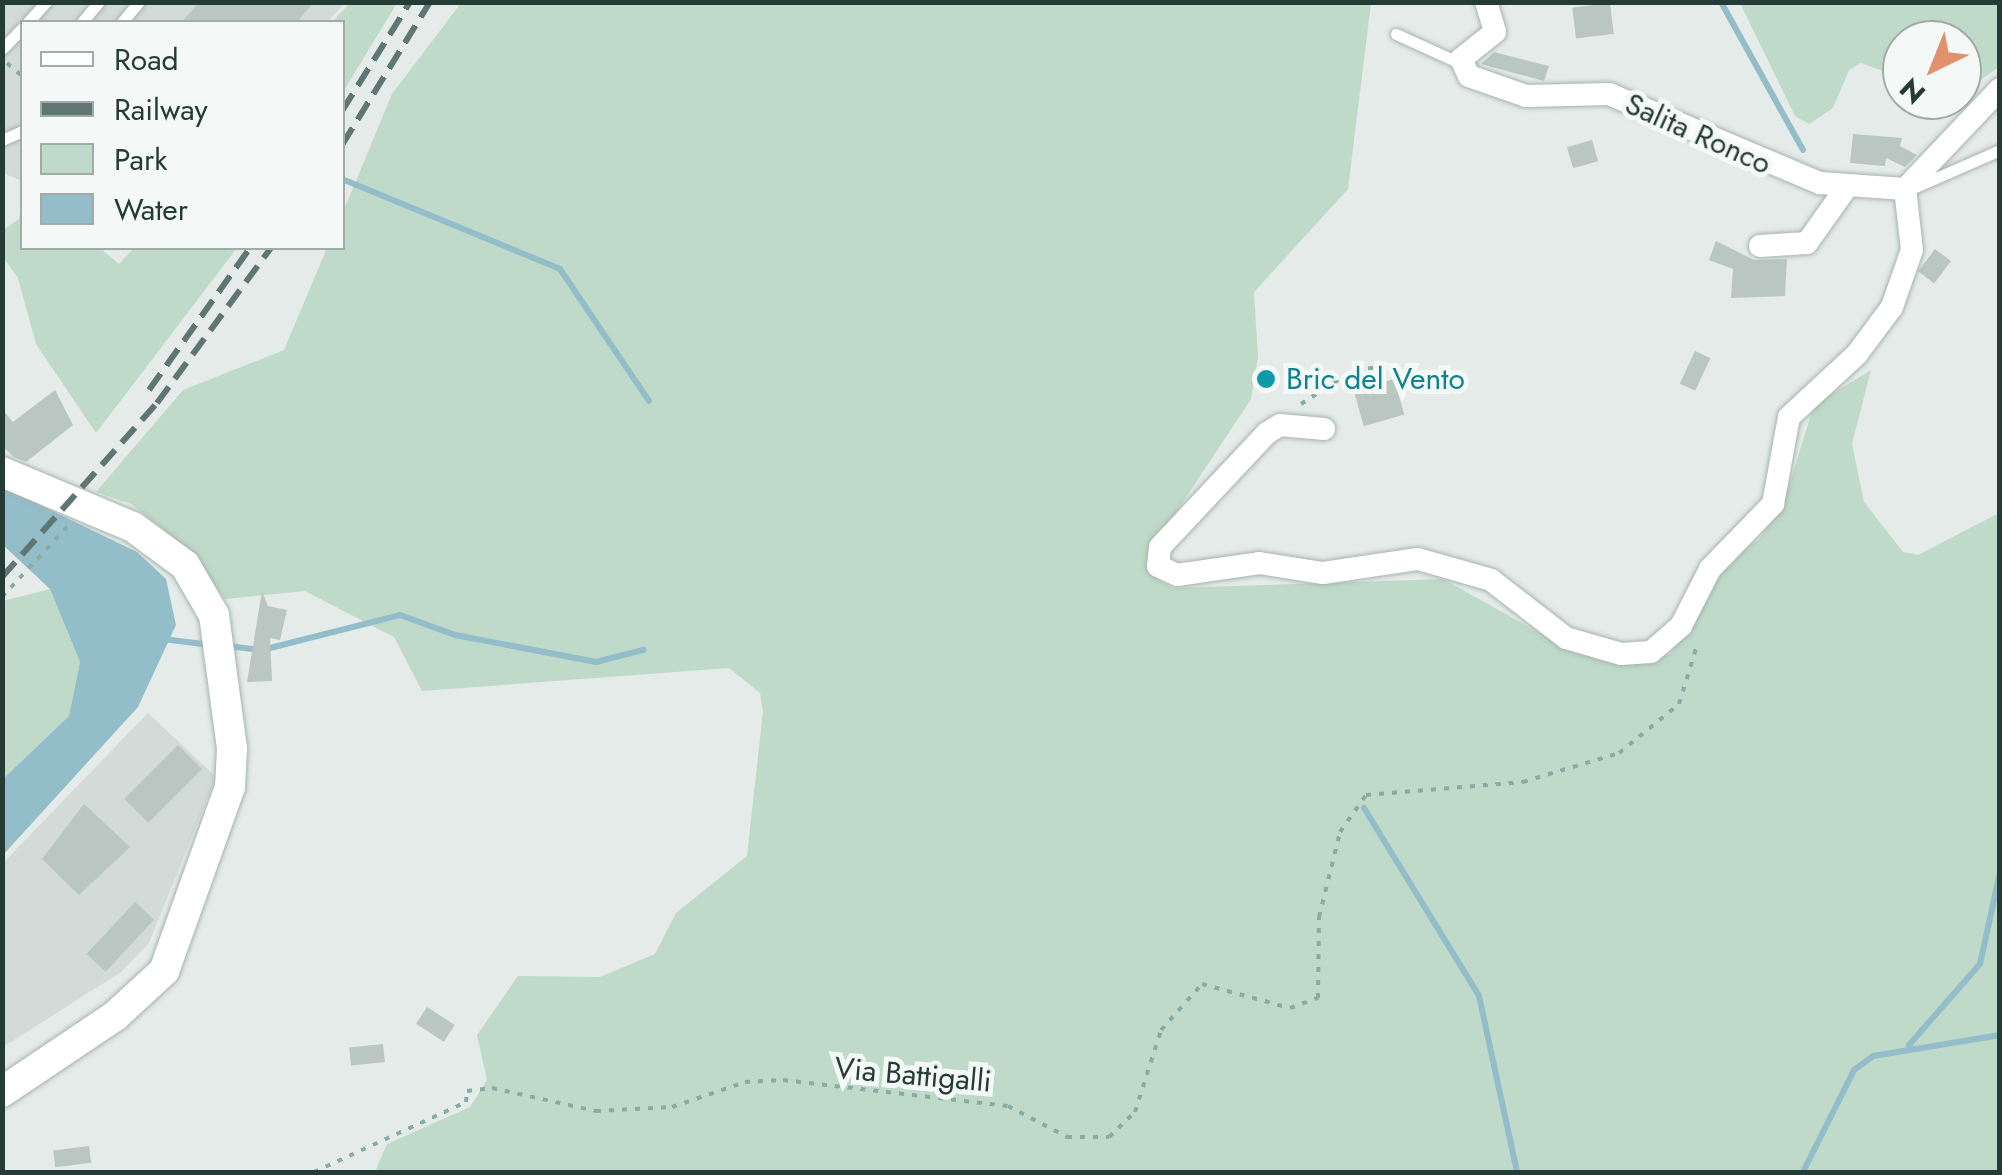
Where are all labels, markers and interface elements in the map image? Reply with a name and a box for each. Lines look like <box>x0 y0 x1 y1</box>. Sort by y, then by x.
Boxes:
legend <box>20 20 345 250</box>
north arrow <box>1882 20 1982 120</box>
text: Road <box>114 38 179 81</box>
text: N <box>1890 68 1935 113</box>
street label: Salita Ronco <box>1619 86 1777 182</box>
text: Railway <box>114 88 208 131</box>
text: Park <box>114 138 167 181</box>
text: Water <box>114 188 188 231</box>
place label: Bric del Vento <box>1286 361 1465 397</box>
marker: Bric del Vento <box>1255 368 1277 390</box>
street label: Via Battigalli <box>833 1050 993 1100</box>

